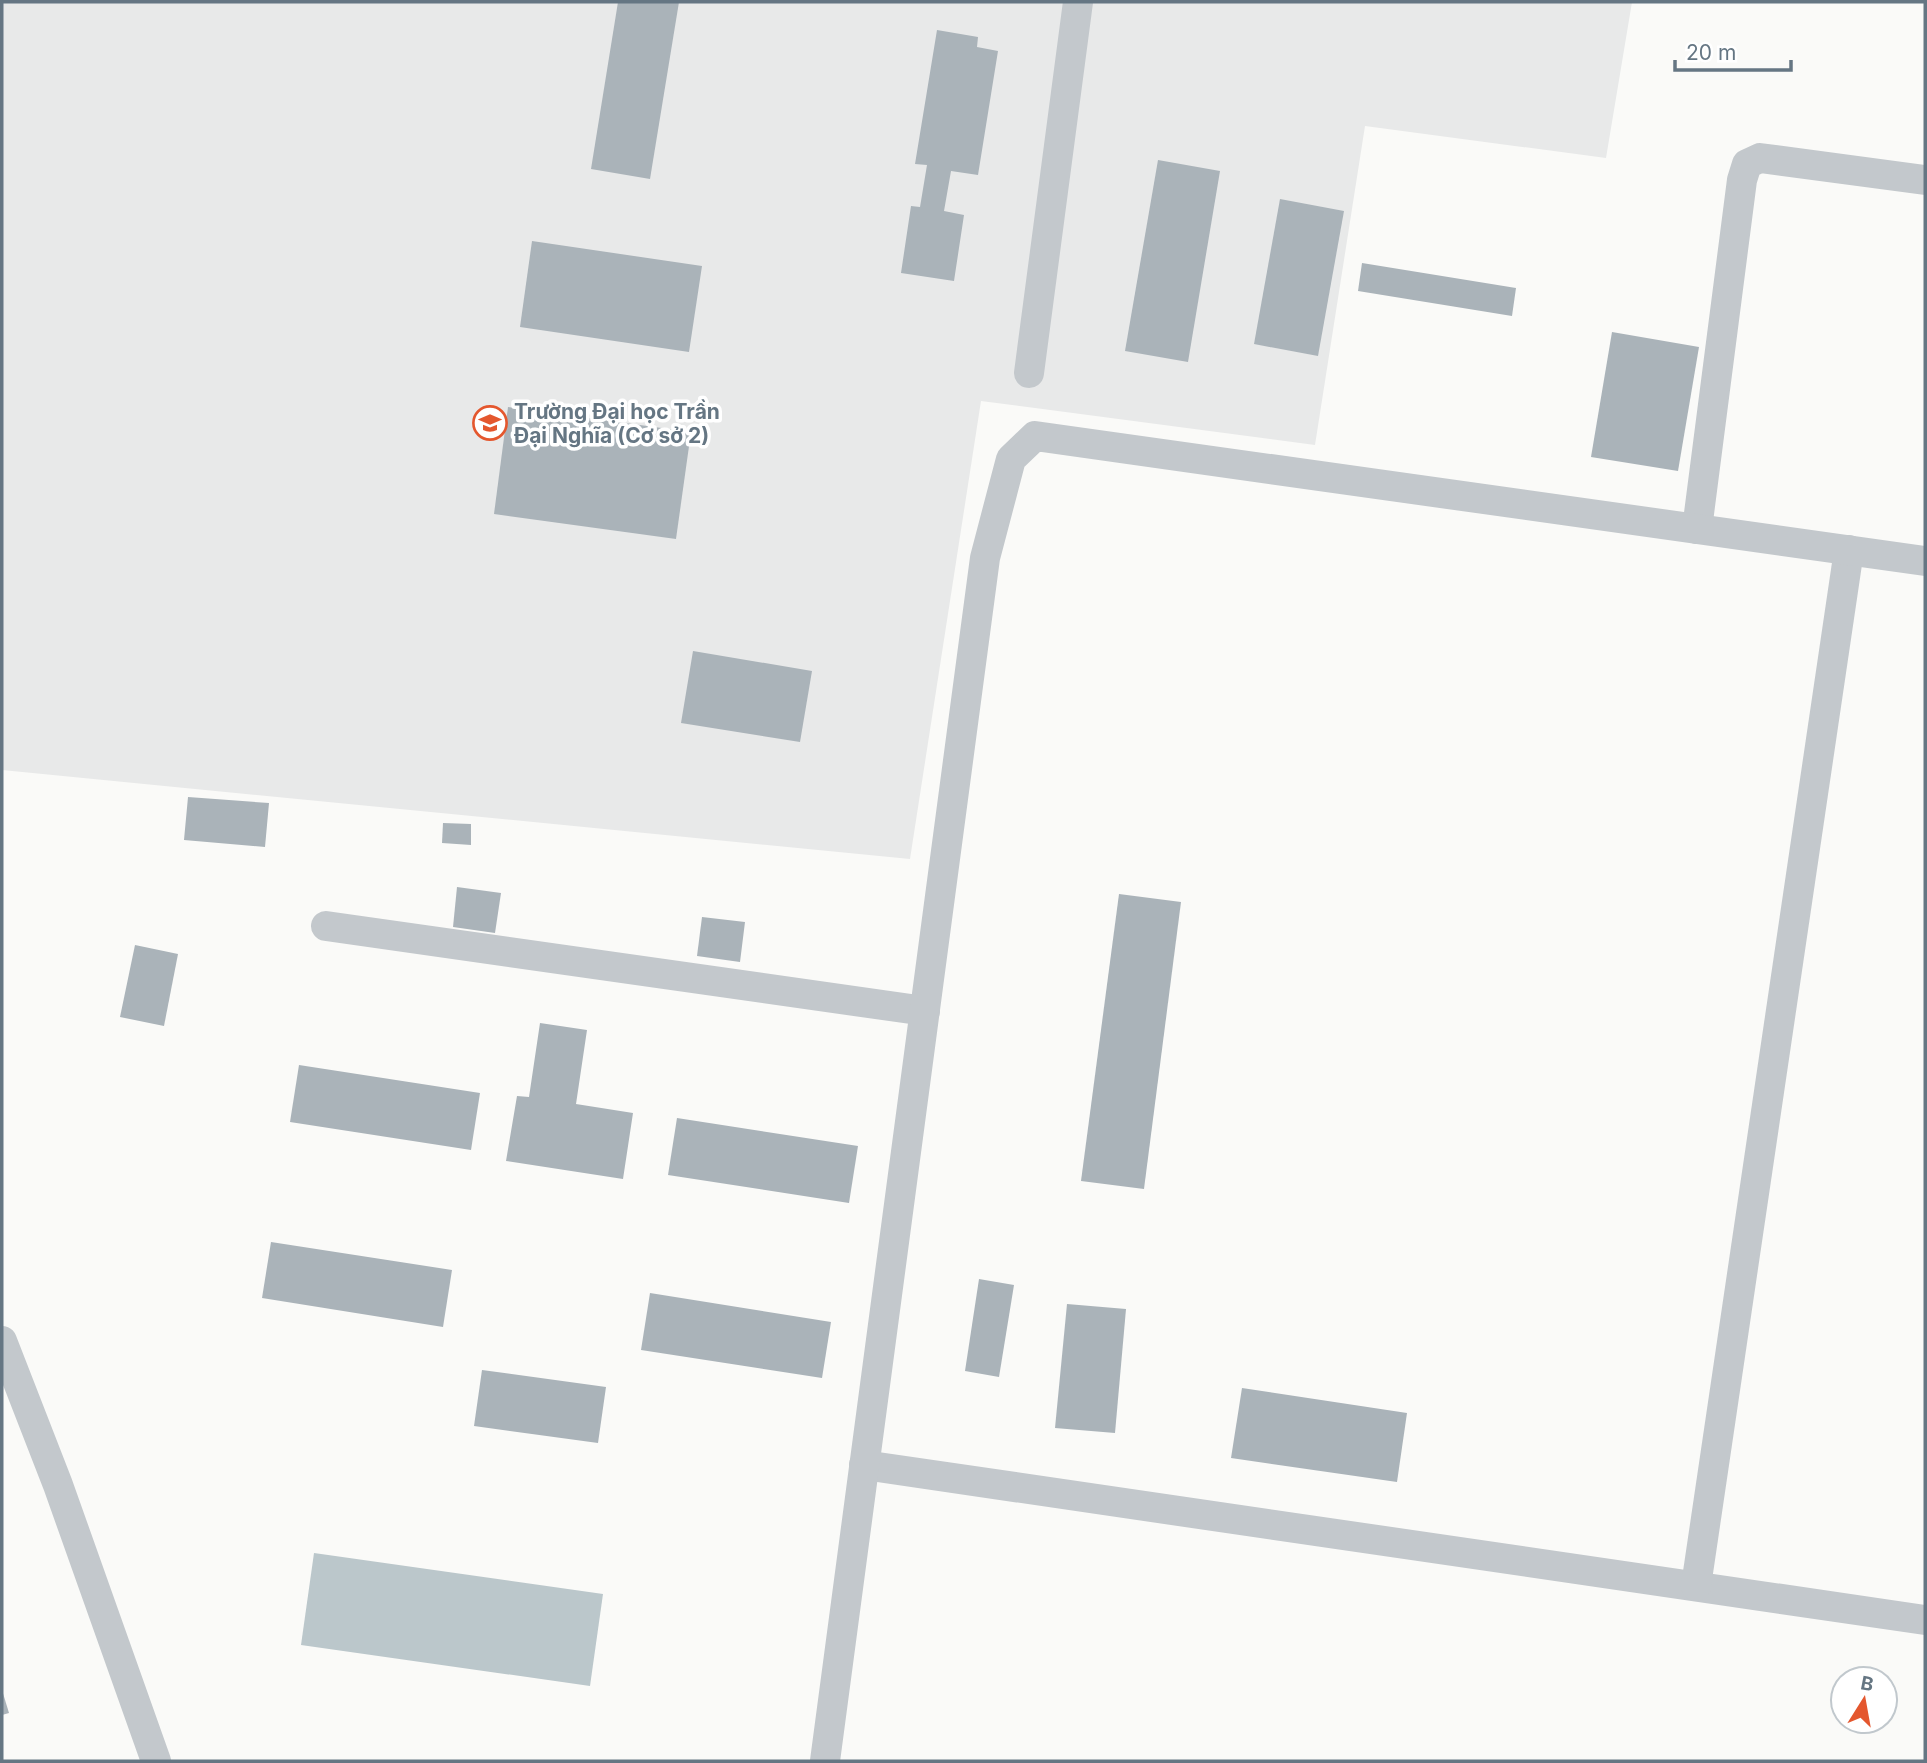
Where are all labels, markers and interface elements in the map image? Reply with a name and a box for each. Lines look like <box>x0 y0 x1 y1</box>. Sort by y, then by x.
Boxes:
scale bar <box>1675 28 1790 72</box>
text: 20 m <box>1686 40 1736 65</box>
place label: Trường Đại học Trần Đại Nghĩa (Cơ sở 2) <box>514 399 720 448</box>
school or university icon: Trường Đại học Trần Đại Nghĩa (Cơ sở 2) <box>471 404 509 442</box>
north arrow <box>1829 1665 1899 1735</box>
text: B <box>1859 1671 1876 1696</box>

